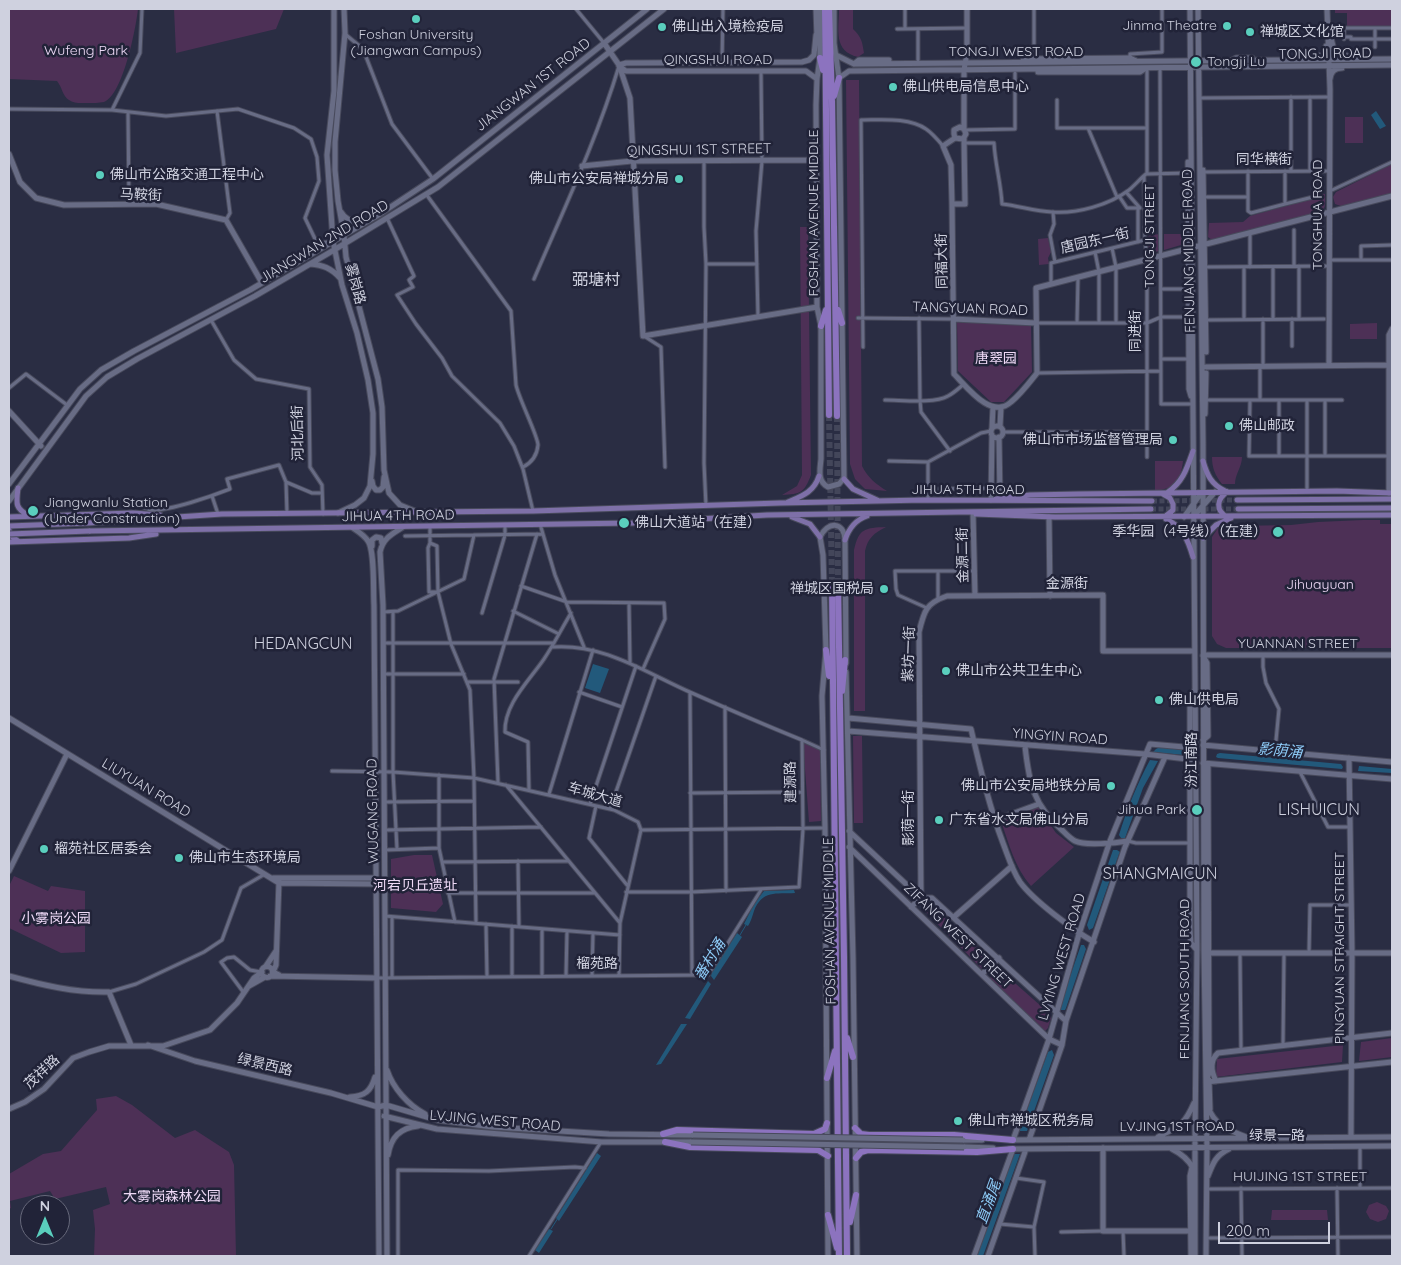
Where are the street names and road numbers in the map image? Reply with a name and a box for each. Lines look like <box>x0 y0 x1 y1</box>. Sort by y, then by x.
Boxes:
street label: JIANGWAN 1ST ROAD <box>472 35 594 135</box>
street label: TONGJI WEST ROAD <box>949 44 1083 60</box>
street label: TONGJI ROAD <box>1278 45 1372 63</box>
street label: QINGSHUI ROAD <box>664 52 772 68</box>
street label: FOSHAN AVENUE MIDDLE <box>806 129 822 297</box>
street label: QINGSHUI 1ST STREET <box>626 140 772 160</box>
street label: 同华横街 <box>1236 152 1292 168</box>
street label: TONGHUA ROAD <box>1310 160 1326 270</box>
street label: FENJIANG MIDDLE ROAD <box>1179 169 1199 333</box>
street label: TONGJI STREET <box>1142 184 1158 288</box>
street label: 马鞍街 <box>120 186 162 204</box>
street label: JIANGWAN 2ND ROAD <box>256 197 392 287</box>
street label: 唐园东一街 <box>1059 225 1131 257</box>
street label: 同福大街 <box>933 233 951 289</box>
street label: 雾岗路 <box>341 262 369 306</box>
street label: TANGYUAN ROAD <box>912 299 1028 319</box>
street label: 同进街 <box>1128 310 1144 352</box>
street label: 河北后街 <box>289 405 307 461</box>
street label: JIHUA 5TH ROAD <box>911 482 1025 498</box>
street label: JIHUA 4TH ROAD <box>341 507 455 525</box>
street label: 金源二街 <box>954 527 972 583</box>
street label: 金源街 <box>1046 576 1088 592</box>
street label: 紫坊一街 <box>900 626 918 682</box>
street label: YUANNAN STREET <box>1238 636 1358 652</box>
street label: YINGYIN ROAD <box>1012 725 1108 749</box>
street label: 汾江南路 <box>1184 732 1200 788</box>
street label: LIUYUAN ROAD <box>99 755 193 821</box>
street label: WUGANG ROAD <box>364 758 382 864</box>
street label: 建源路 <box>782 761 800 803</box>
street label: 车城大道 <box>566 779 624 811</box>
street label: 影荫一街 <box>901 790 917 846</box>
street label: FOSHAN AVENUE MIDDLE <box>820 837 840 1005</box>
street label: PINGYUAN STRAIGHT STREET <box>1332 852 1348 1044</box>
street label: ZIFANG WEST STREET <box>900 880 1016 992</box>
street label: LVYING WEST ROAD <box>1035 892 1089 1022</box>
street label: FENJIANG SOUTH ROAD <box>1177 899 1193 1059</box>
street label: 榴苑路 <box>576 956 618 972</box>
street label: 绿景西路 <box>236 1051 294 1079</box>
street label: 茂祥路 <box>21 1052 63 1092</box>
street label: LVJING WEST ROAD <box>429 1107 561 1135</box>
street label: LVJING 1ST ROAD <box>1120 1119 1234 1135</box>
street label: 绿景一路 <box>1249 1128 1305 1144</box>
street label: HUIJING 1ST STREET <box>1233 1169 1367 1185</box>

